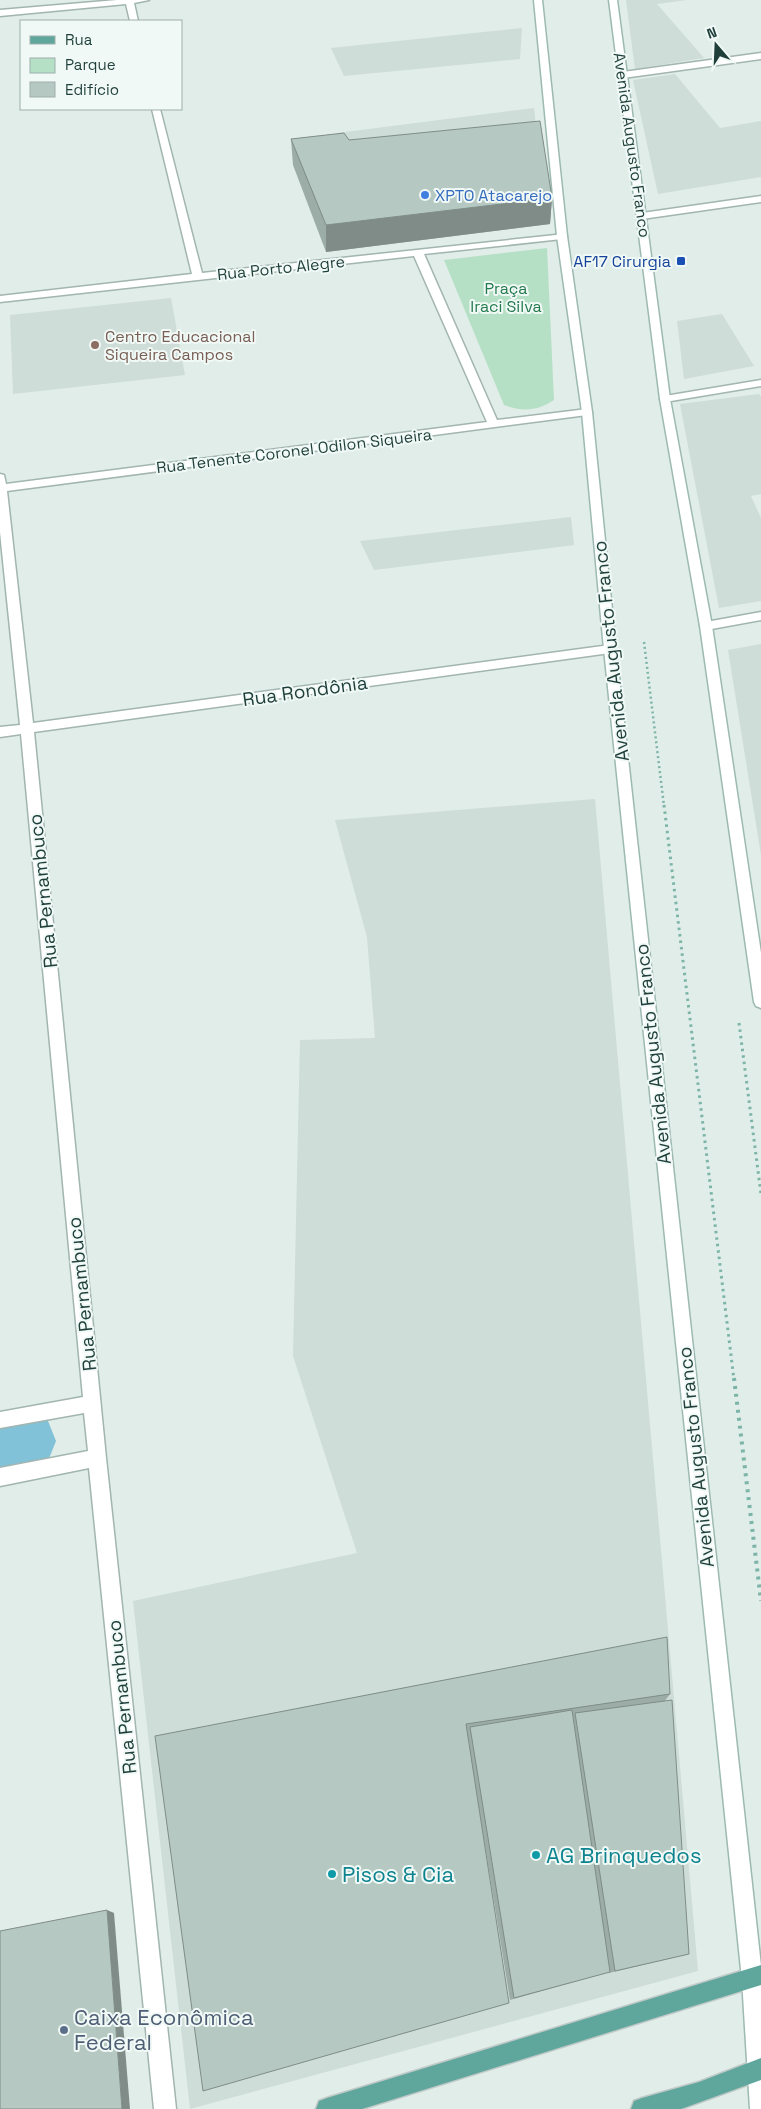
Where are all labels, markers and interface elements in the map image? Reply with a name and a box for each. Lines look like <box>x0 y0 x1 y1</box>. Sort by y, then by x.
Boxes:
legend <box>20 20 182 110</box>
north arrow <box>691 20 741 70</box>
text: N <box>704 23 719 43</box>
text: Rua <box>65 30 93 49</box>
street label: Avenida Augusto Franco <box>609 51 655 239</box>
text: Parque <box>65 55 116 74</box>
text: Edifício <box>65 80 119 99</box>
place label: XPTO Atacarejo <box>435 185 552 206</box>
marker: XPTO Atacarejo <box>419 189 431 201</box>
street label: Rua Porto Alegre <box>216 251 346 285</box>
place label: AF17 Cirurgia <box>573 251 671 272</box>
marker: AF17 Cirurgia <box>675 255 687 267</box>
park label: Praça Iraci Silva <box>470 278 542 317</box>
place label: Centro Educacional Siqueira Campos <box>105 326 255 365</box>
marker: Centro Educacional Siqueira Campos <box>89 339 101 351</box>
street label: Rua Tenente Coronel Odilon Siqueira <box>155 424 433 478</box>
street label: Avenida Augusto Franco <box>587 539 635 763</box>
street label: Rua Rondônia <box>241 670 369 712</box>
street label: Rua Pernambuco <box>22 813 64 969</box>
street label: Avenida Augusto Franco <box>629 942 677 1166</box>
street label: Rua Pernambuco <box>61 1216 103 1372</box>
street label: Avenida Augusto Franco <box>672 1345 720 1569</box>
street label: Rua Pernambuco <box>101 1619 143 1775</box>
place label: AG Brinquedos <box>546 1841 702 1869</box>
marker: AG Brinquedos <box>530 1849 542 1861</box>
place label: Pisos & Cia <box>342 1860 455 1888</box>
marker: Pisos & Cia <box>326 1868 338 1880</box>
place label: Caixa Econômica Federal <box>74 2003 254 2056</box>
marker: Caixa Econômica Federal <box>58 2024 70 2036</box>

